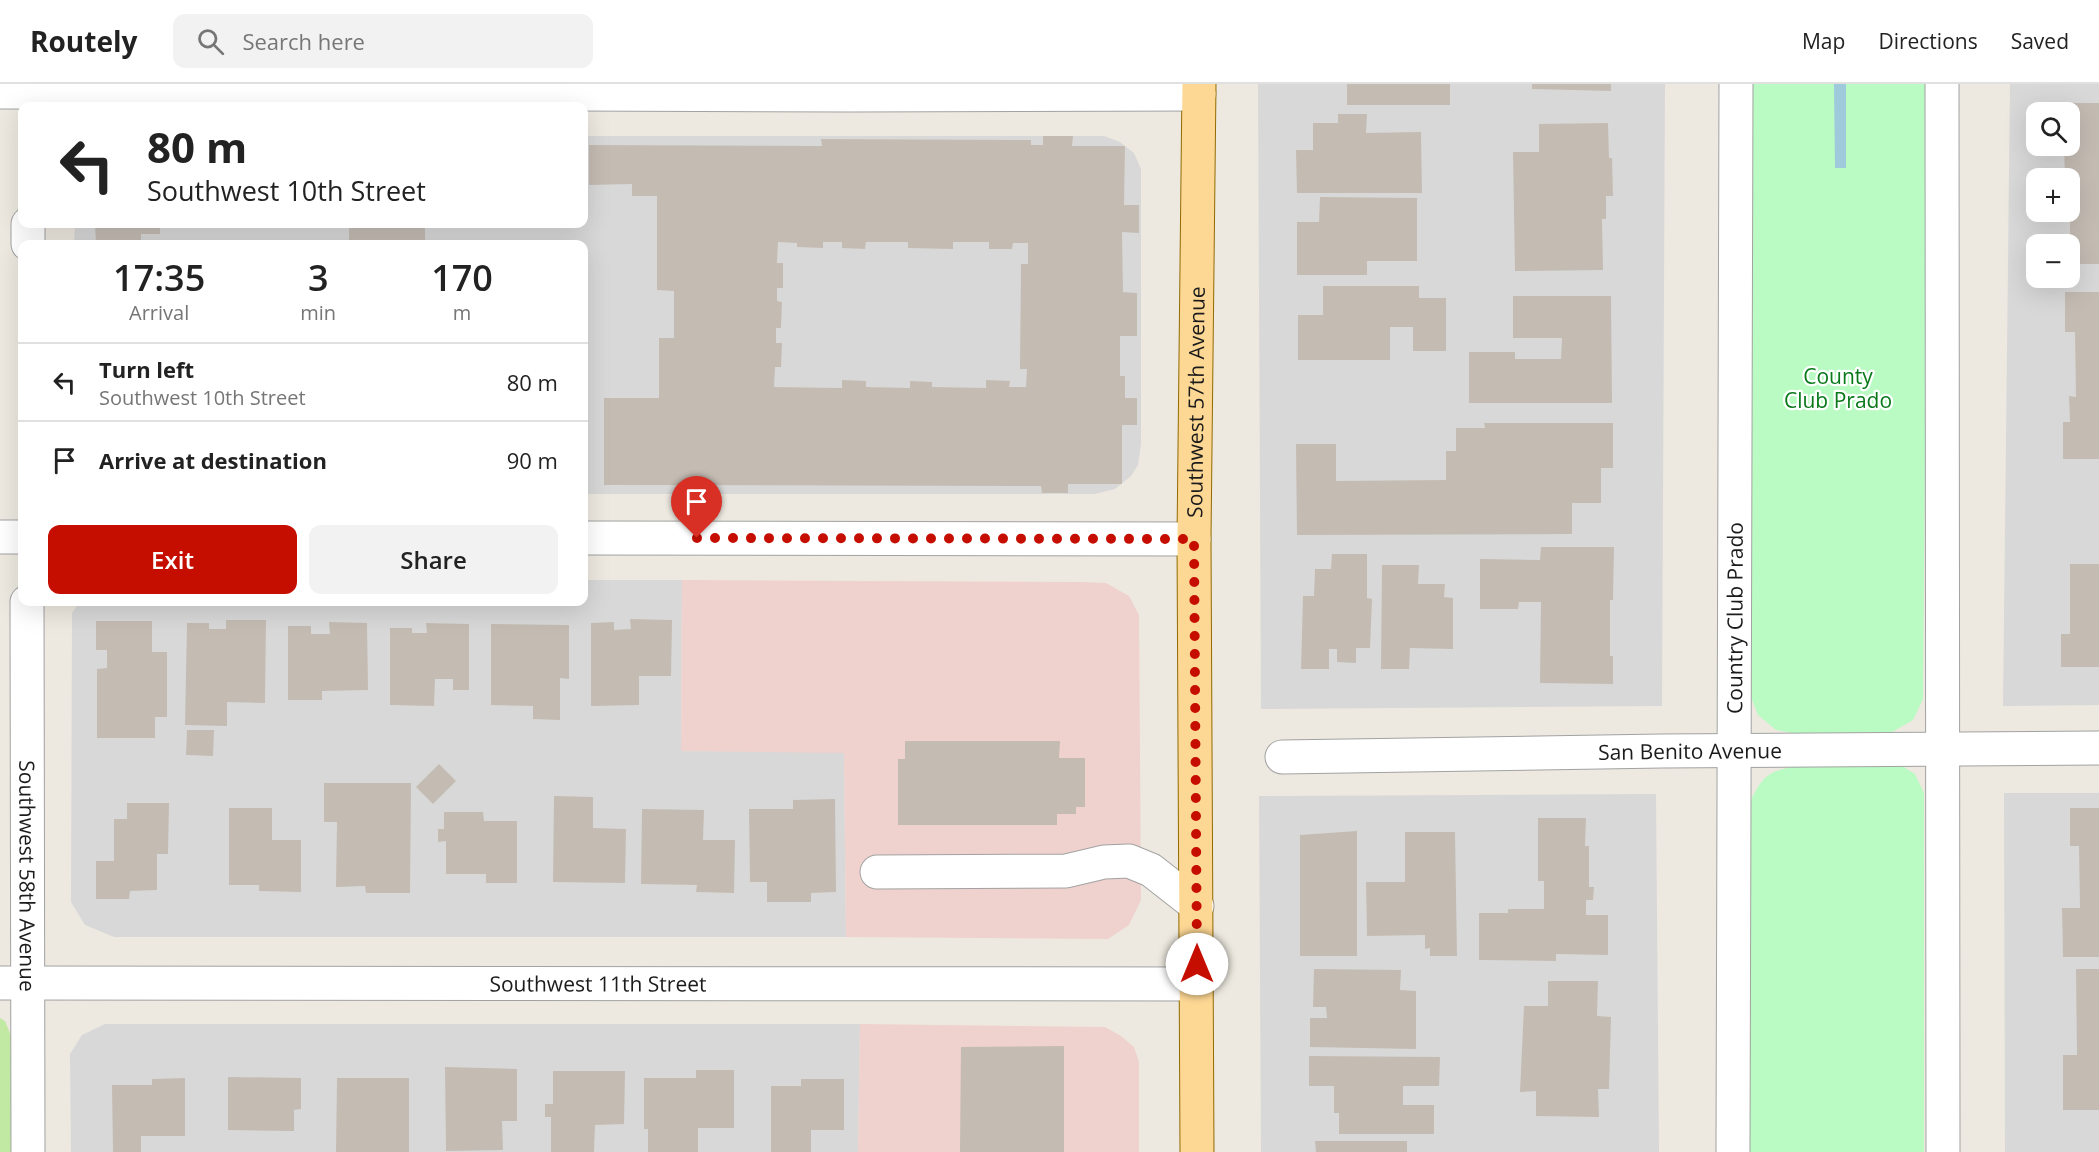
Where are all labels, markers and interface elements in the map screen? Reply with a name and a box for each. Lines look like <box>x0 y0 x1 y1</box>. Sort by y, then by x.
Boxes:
search box <box>173 14 593 68</box>
text: Routely <box>30 22 137 60</box>
icon: search <box>194 25 227 58</box>
text: Search here <box>242 26 365 56</box>
text: Map <box>1802 27 1845 55</box>
text: Directions <box>1878 27 1978 55</box>
text: Saved <box>2011 27 2069 55</box>
map controls <box>2026 102 2080 288</box>
button: search <box>2026 102 2080 156</box>
text: 80 m <box>147 118 247 175</box>
icon: left <box>48 126 126 204</box>
button: + <box>2026 168 2080 222</box>
text: Southwest 10th Street <box>147 172 426 209</box>
button: − <box>2026 234 2080 288</box>
text: 17:35 <box>113 253 205 302</box>
text: 3 <box>308 253 329 302</box>
text: 170 <box>431 253 493 302</box>
street label: Southwest 57th Avenue <box>1180 286 1211 518</box>
text: Arrival <box>129 299 189 326</box>
text: min <box>300 299 336 326</box>
text: m <box>453 299 471 326</box>
text: Turn left <box>99 354 194 384</box>
park label: County Club Prado <box>1784 362 1892 414</box>
icon: left <box>48 366 81 399</box>
text: 80 m <box>507 367 558 397</box>
text: Southwest 10th Street <box>99 384 306 411</box>
icon: arrive <box>48 444 81 477</box>
text: Arrive at destination <box>99 445 327 475</box>
text: 90 m <box>507 445 558 475</box>
pin <box>671 476 722 538</box>
icon: arrive <box>680 485 713 518</box>
street label: Country Club Prado <box>1720 522 1749 714</box>
button: Exit <box>48 525 297 594</box>
button: Share <box>309 525 558 594</box>
street label: San Benito Avenue <box>1598 736 1782 766</box>
street label: Southwest 58th Avenue <box>13 760 42 992</box>
position arrow <box>1165 932 1229 996</box>
street label: Southwest 11th Street <box>489 969 707 998</box>

